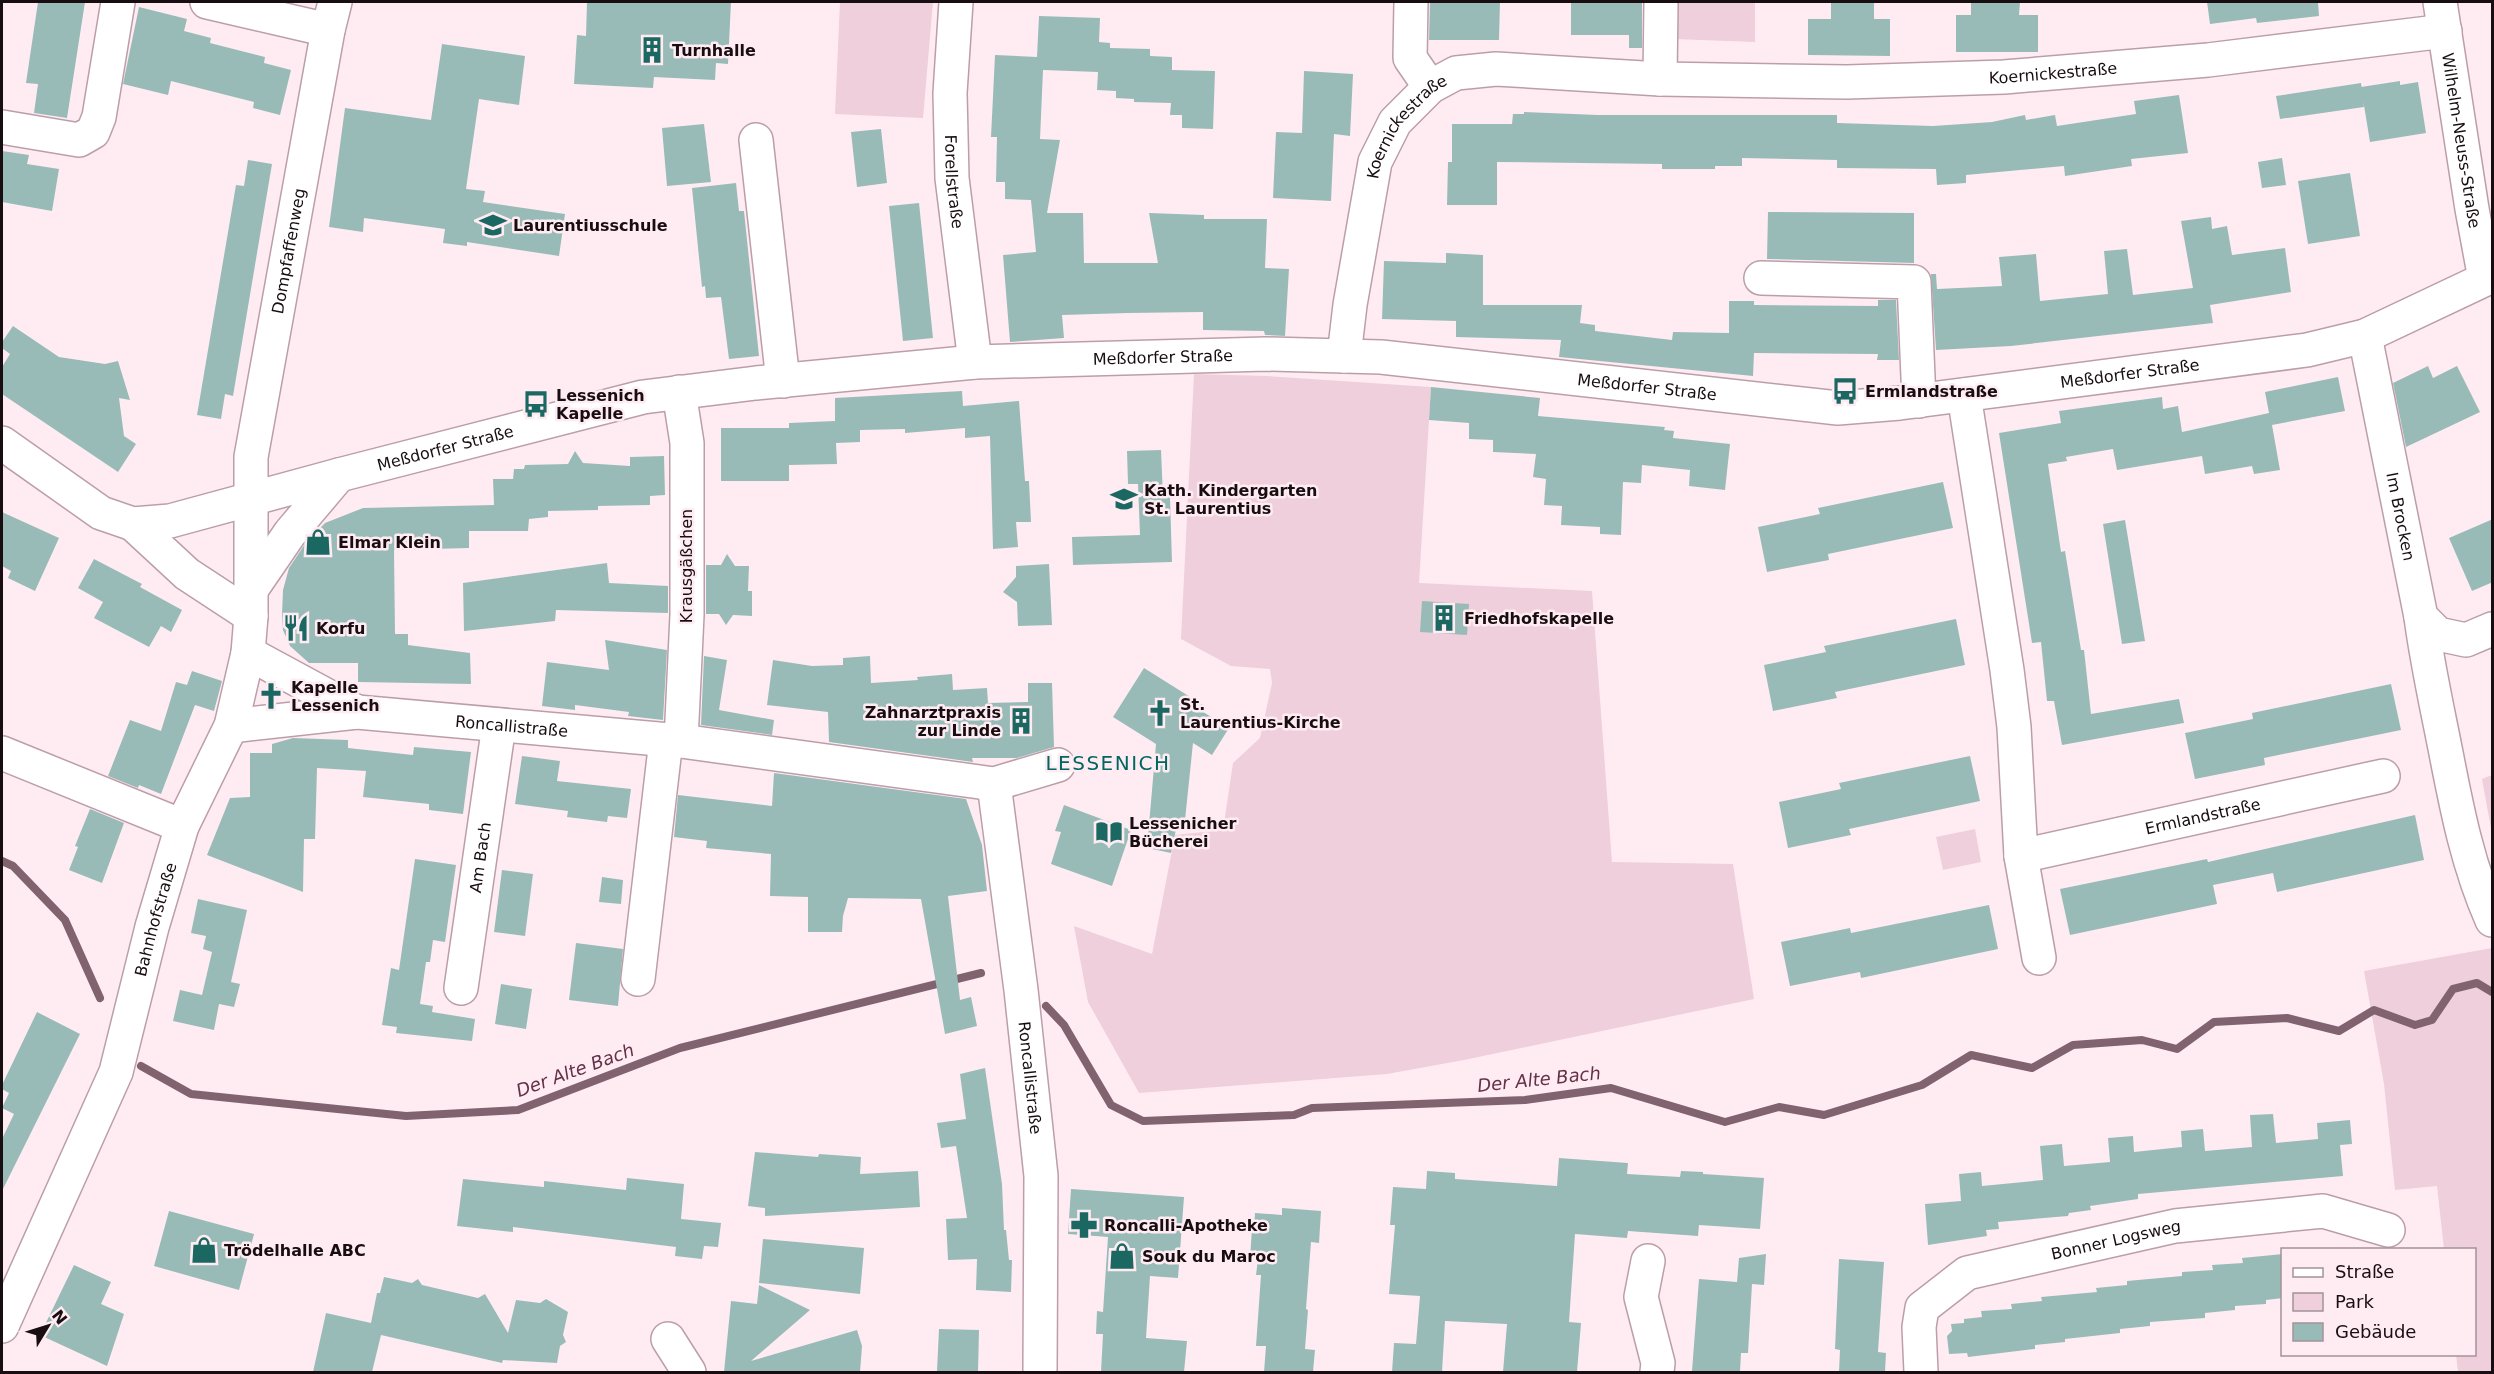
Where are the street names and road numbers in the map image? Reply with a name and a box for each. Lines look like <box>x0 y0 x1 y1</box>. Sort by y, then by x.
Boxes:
street label: Wilhelm-Neuss-Straße <box>2438 51 2485 230</box>
street label: Koernickestraße <box>1989 58 2118 87</box>
street label: Koernickestraße <box>1363 70 1450 180</box>
street label: Forellstraße <box>941 134 968 230</box>
street label: Dompfaffenweg <box>268 187 309 315</box>
street label: Meßdorfer Straße <box>1093 345 1233 368</box>
street label: Meßdorfer Straße <box>2059 355 2201 392</box>
street label: Meßdorfer Straße <box>1576 369 1718 404</box>
street label: Meßdorfer Straße <box>375 421 515 474</box>
street label: Im Brocken <box>2383 471 2419 562</box>
street label: Krausgäßchen <box>677 509 696 623</box>
street label: Roncallistraße <box>454 711 569 740</box>
street label: Ermlandstraße <box>2143 794 2262 838</box>
street label: Am Bach <box>465 821 494 894</box>
street label: Bahnhofstraße <box>131 860 180 978</box>
street label: Roncallistraße <box>1015 1020 1046 1135</box>
street label: Bonner Logsweg <box>2049 1216 2182 1263</box>

